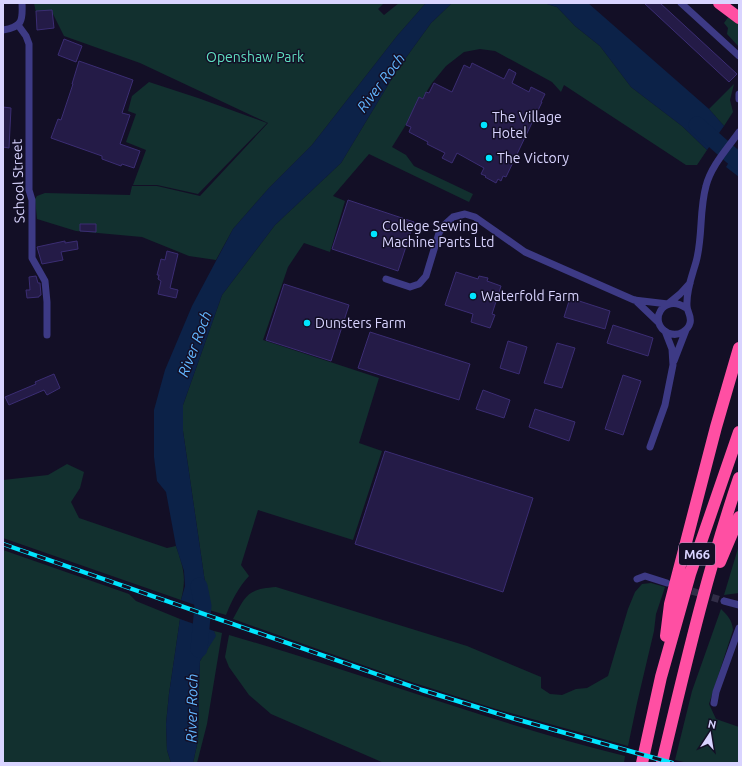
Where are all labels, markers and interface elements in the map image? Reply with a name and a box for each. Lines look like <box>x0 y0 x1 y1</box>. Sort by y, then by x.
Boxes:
park label: Openshaw Park <box>206 49 304 65</box>
water label: River Roch <box>353 50 408 115</box>
place label: The Village Hotel <box>492 109 562 141</box>
marker: The Village Hotel <box>479 120 489 130</box>
street label: School Street <box>9 138 27 223</box>
place label: The Victory <box>497 150 569 166</box>
marker: The Victory <box>484 153 494 163</box>
place label: College Sewing Machine Parts Ltd <box>382 218 495 250</box>
marker: College Sewing Machine Parts Ltd <box>369 229 379 239</box>
place label: Waterfold Farm <box>481 288 579 304</box>
marker: Waterfold Farm <box>468 291 478 301</box>
water label: River Roch <box>174 309 215 379</box>
place label: Dunsters Farm <box>315 315 406 331</box>
marker: Dunsters Farm <box>302 318 312 328</box>
road number: M66 <box>679 543 715 565</box>
water label: River Roch <box>182 673 201 743</box>
north arrow <box>690 714 730 754</box>
text: N <box>707 717 717 731</box>

